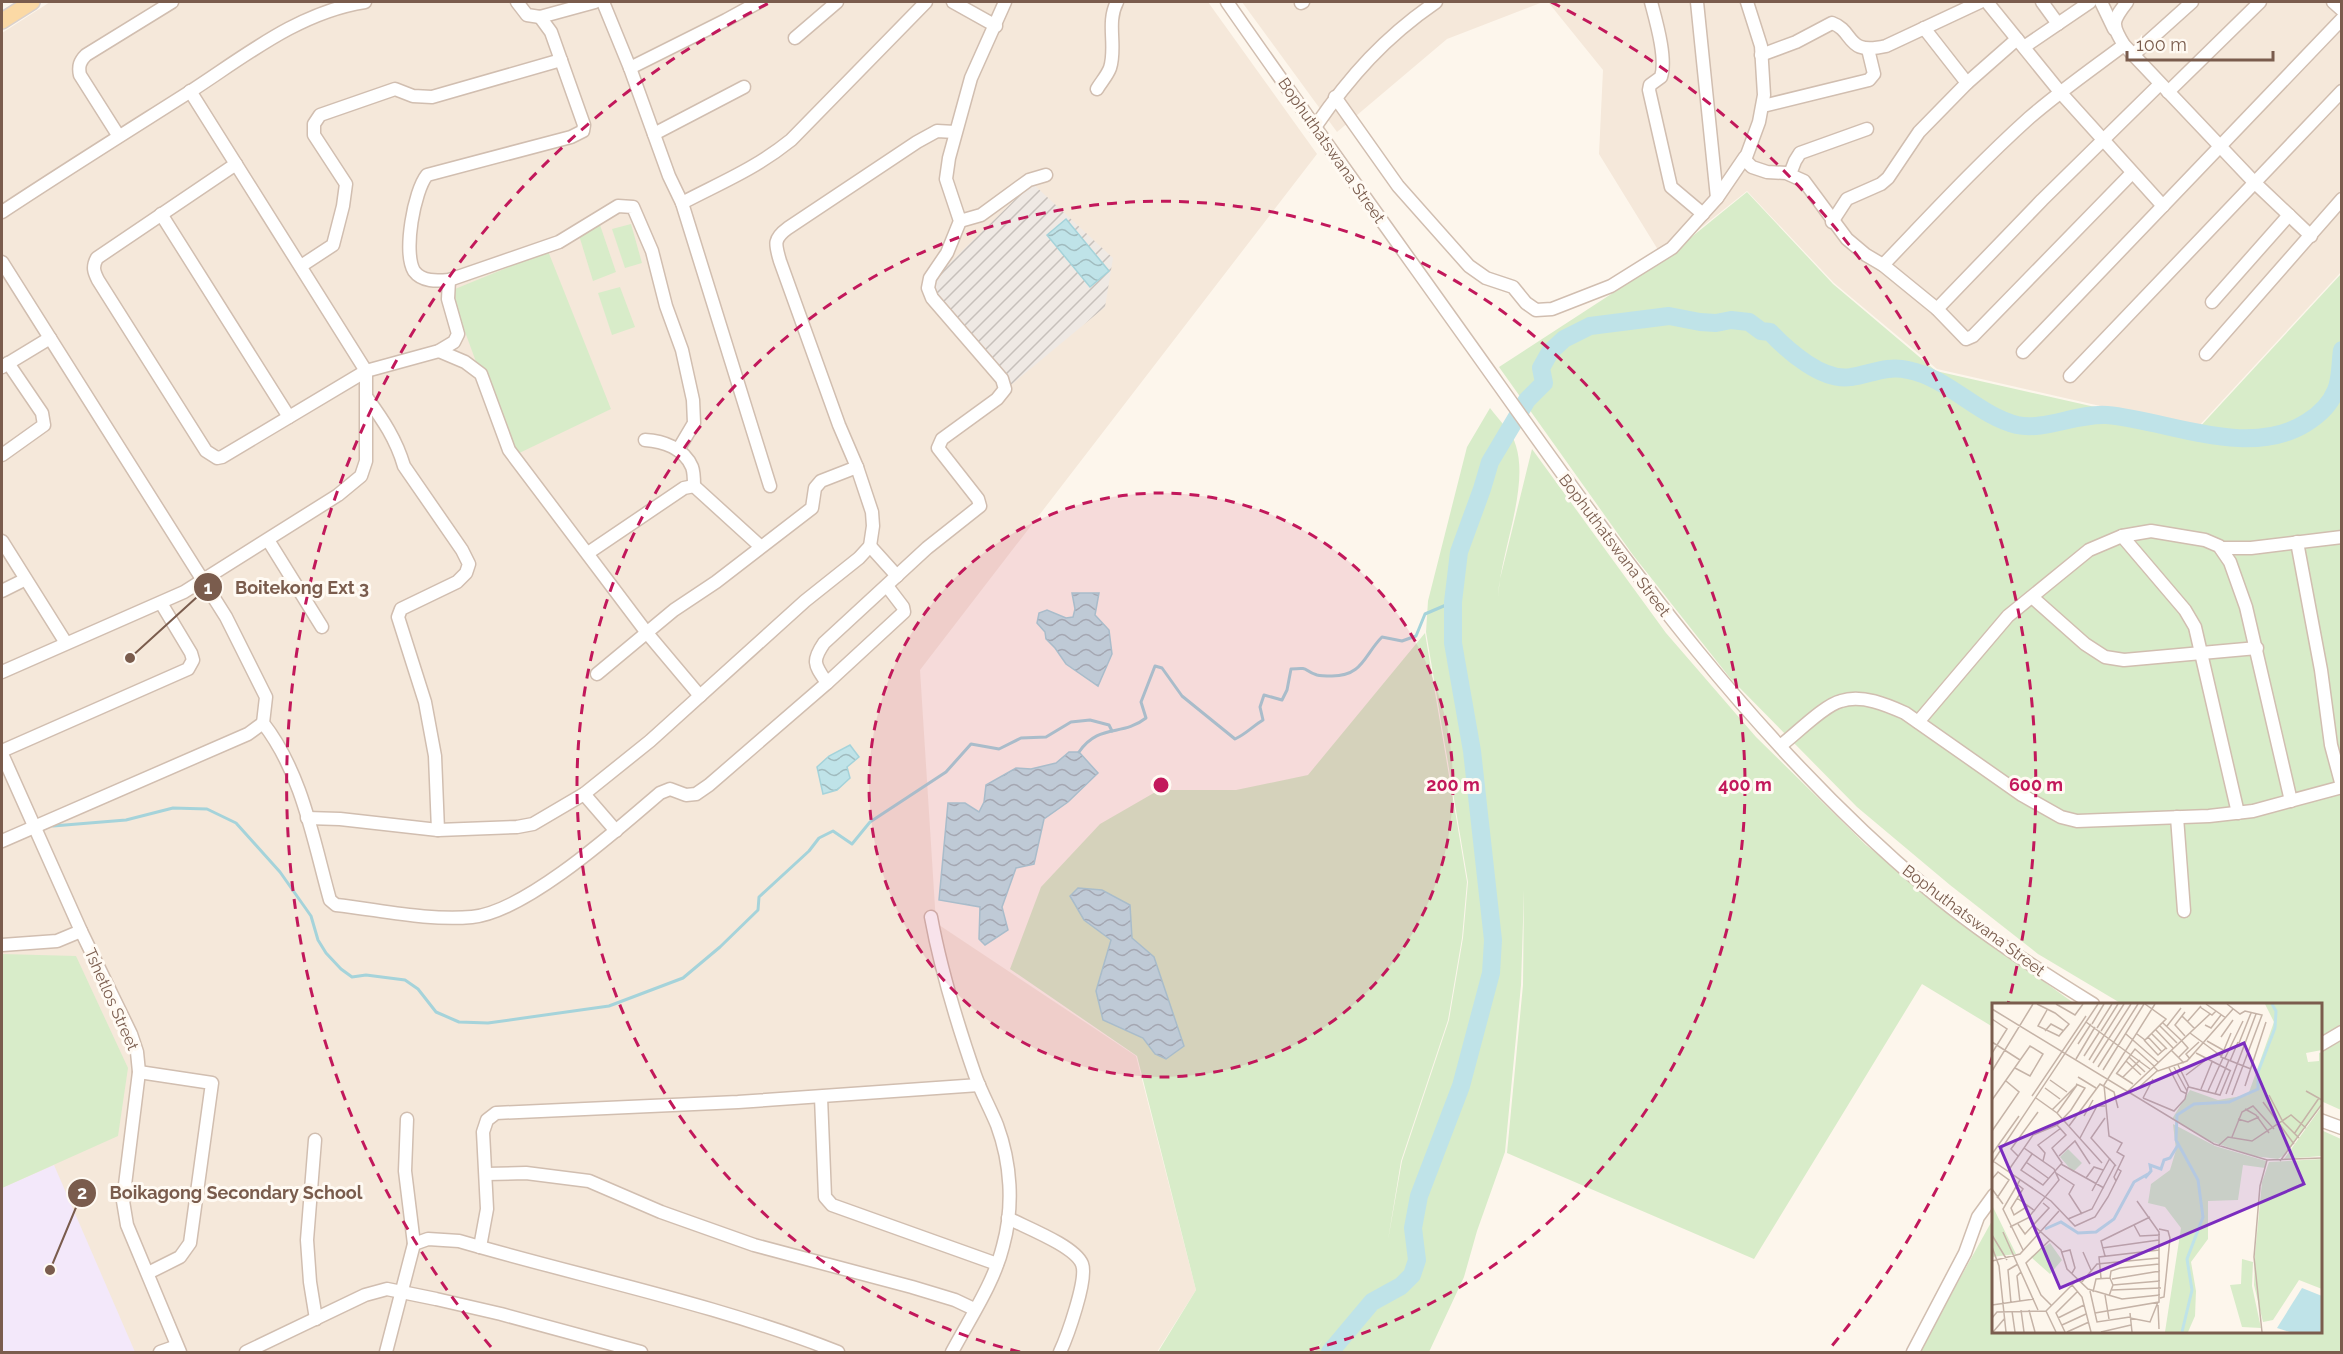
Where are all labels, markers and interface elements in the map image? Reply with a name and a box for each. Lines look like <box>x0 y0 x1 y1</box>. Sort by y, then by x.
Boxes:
scale bar <box>2127 24 2272 62</box>
text: 100 m <box>2136 34 2187 55</box>
street label: Bophuthatswana Street <box>1274 74 1389 227</box>
street label: Bophuthatswana Street <box>1555 470 1675 621</box>
callout: Boitekong Ext 3 <box>193 569 381 605</box>
text: 1 <box>204 577 213 598</box>
text: Boitekong Ext 3 <box>235 577 369 598</box>
text: 200 m <box>1426 774 1480 795</box>
text: 400 m <box>1718 774 1772 795</box>
text: 600 m <box>2009 774 2063 795</box>
centre of rings <box>1151 775 1171 795</box>
street label: Bophuthatswana Street <box>1899 861 2049 980</box>
street label: Tshetlos Street <box>81 945 143 1054</box>
inset map <box>1992 1003 2322 1333</box>
callout: Boikagong Secondary School <box>67 1175 374 1211</box>
text: 2 <box>77 1182 87 1203</box>
text: Boikagong Secondary School <box>110 1182 363 1203</box>

